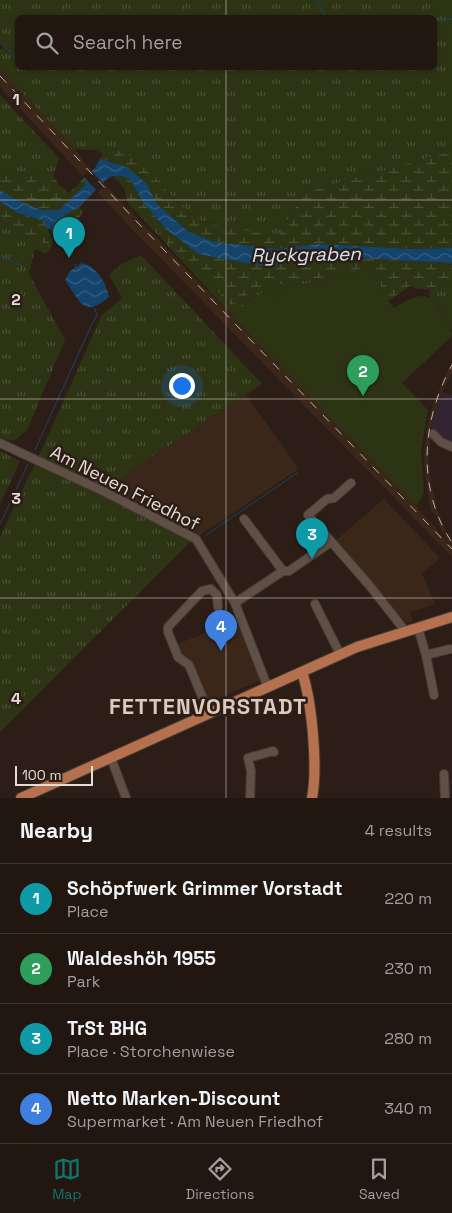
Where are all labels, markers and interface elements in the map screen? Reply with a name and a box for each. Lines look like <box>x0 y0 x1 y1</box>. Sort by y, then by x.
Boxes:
search box <box>15 15 437 70</box>
icon: search <box>33 29 61 57</box>
text: Search here <box>73 30 183 55</box>
text: 1 <box>12 89 20 110</box>
pin: 1 <box>53 217 85 258</box>
water label: Ryckgraben <box>251 241 361 268</box>
text: 2 <box>11 289 21 310</box>
pin: 2 <box>347 355 379 396</box>
your location <box>169 373 195 399</box>
street label: Am Neuen Friedhof <box>47 440 204 535</box>
text: 3 <box>11 488 21 509</box>
pin: 3 <box>296 518 328 559</box>
pin: 4 <box>205 610 237 651</box>
text: 4 <box>11 688 21 709</box>
district label: FETTENVORSTADT <box>109 692 307 720</box>
scale bar <box>15 763 92 786</box>
text: 100 m <box>22 766 61 784</box>
text: Nearby <box>20 817 93 844</box>
text: 4 results <box>365 820 432 841</box>
text: Schöpfwerk Grimmer Vorstadt <box>67 876 343 901</box>
text: 1 <box>32 888 40 909</box>
text: 220 m <box>385 888 432 909</box>
text: Place <box>67 901 109 922</box>
text: Waldeshöh 1955 <box>67 946 216 971</box>
text: 2 <box>31 958 41 979</box>
text: 230 m <box>385 958 432 979</box>
text: Park <box>67 971 100 992</box>
text: TrSt BHG <box>67 1016 147 1041</box>
text: 3 <box>31 1028 41 1049</box>
text: 280 m <box>384 1028 432 1049</box>
text: Place · Storchenwiese <box>67 1041 235 1062</box>
text: Netto Marken-Discount <box>67 1086 281 1111</box>
text: 4 <box>31 1098 41 1119</box>
text: 340 m <box>384 1098 432 1119</box>
text: Supermarket · Am Neuen Friedhof <box>67 1111 323 1132</box>
tab: Map <box>52 1155 81 1203</box>
tab: Directions <box>186 1155 254 1203</box>
tab: Saved <box>359 1155 400 1203</box>

